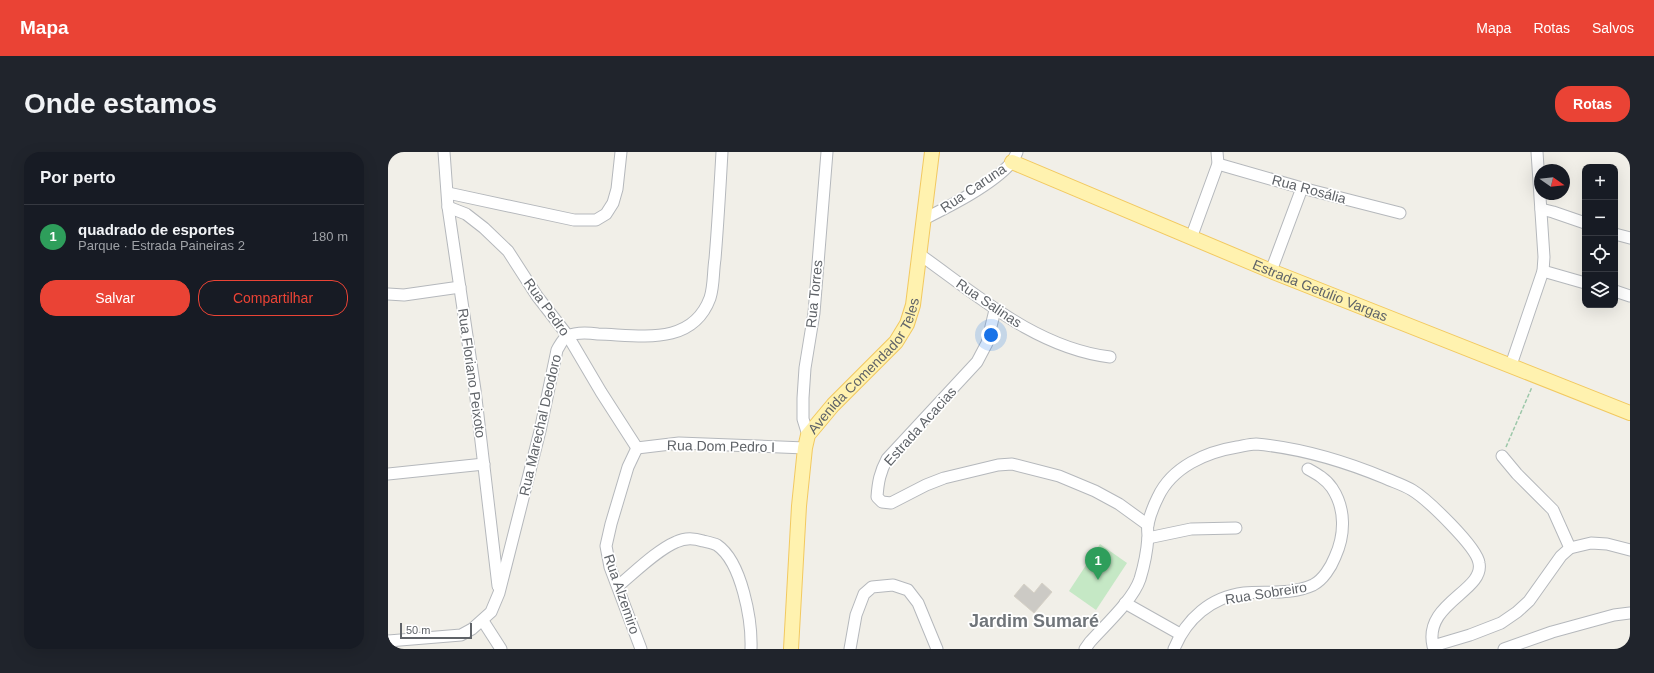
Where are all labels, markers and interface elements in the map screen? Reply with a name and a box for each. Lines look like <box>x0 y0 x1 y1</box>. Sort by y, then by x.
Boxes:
text: Mapa <box>20 17 69 38</box>
text: Mapa <box>1476 20 1511 36</box>
text: Rotas <box>1533 20 1570 36</box>
text: Salvos <box>1592 20 1634 36</box>
button: Rotas <box>1555 86 1630 122</box>
text: Onde estamos <box>24 88 217 119</box>
street label: Rua Caruna <box>937 160 1009 216</box>
north arrow <box>1534 164 1570 200</box>
map controls <box>1582 164 1618 308</box>
button: + <box>1582 164 1618 200</box>
text: Por perto <box>40 168 116 187</box>
street label: Rua Rosália <box>1270 171 1348 207</box>
button: − <box>1582 200 1618 236</box>
text: quadrado de esportes <box>78 221 235 238</box>
text: 1 <box>49 229 57 244</box>
text: 180 m <box>312 229 348 244</box>
button: locate <box>1582 236 1618 272</box>
text: Parque · Estrada Paineiras 2 <box>78 238 245 253</box>
street label: Estrada Getúlio Vargas <box>1250 256 1390 324</box>
street label: Rua Torres <box>802 259 826 329</box>
button: layers <box>1582 272 1618 308</box>
street label: Rua Pedro <box>521 275 573 339</box>
street label: Rua Salinas <box>953 275 1025 331</box>
button: Salvar <box>40 280 190 316</box>
button: Compartilhar <box>198 280 348 316</box>
street label: Avenida Comendador Teles <box>805 297 922 437</box>
street label: Rua Floriano Peixoto <box>455 307 489 439</box>
your location <box>981 325 1001 345</box>
street label: Rua Marechal Deodoro <box>516 352 564 497</box>
street label: Estrada Acacias <box>880 383 960 469</box>
street label: Rua Dom Pedro I <box>667 437 775 455</box>
pin: 1 <box>1085 547 1111 580</box>
street label: Rua Alzemiro <box>601 552 643 636</box>
street label: Rua Sobreiro <box>1224 579 1308 607</box>
district label: Jardim Sumaré <box>969 611 1099 631</box>
scale bar <box>400 621 472 640</box>
text: 50 m <box>406 624 430 636</box>

